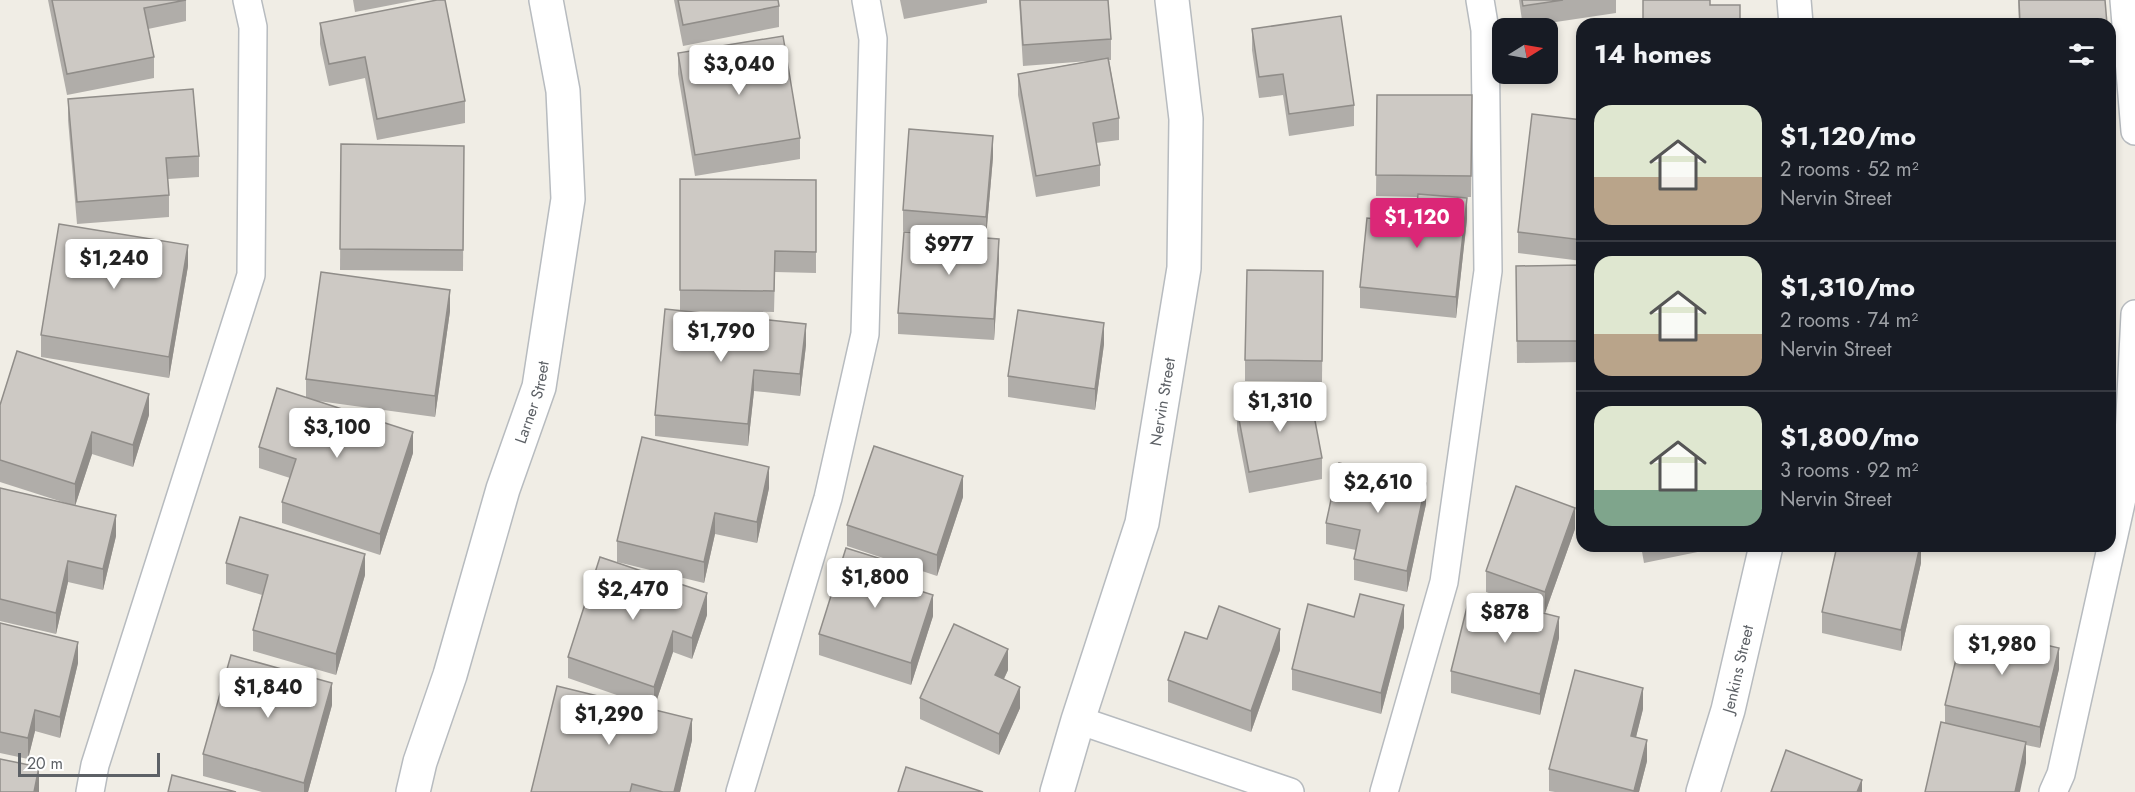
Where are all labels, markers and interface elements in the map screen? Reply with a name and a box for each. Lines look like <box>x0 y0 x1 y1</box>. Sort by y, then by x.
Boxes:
north arrow <box>1492 18 1558 84</box>
map controls <box>1492 18 1558 84</box>
text: 14 homes <box>1594 35 1711 73</box>
icon: filters <box>2065 38 2098 71</box>
pin: $3,040 <box>690 45 788 96</box>
text: $3,040 <box>703 50 775 79</box>
text: $1,120/mo <box>1780 117 1916 155</box>
icon: home <box>1642 129 1714 201</box>
text: 2 rooms · 52 m² <box>1780 155 1919 184</box>
text: Nervin Street <box>1780 184 1891 213</box>
pin: $1,120 <box>1368 198 1466 249</box>
text: $1,120 <box>1384 203 1450 232</box>
pin: $977 <box>913 225 985 276</box>
text: $977 <box>924 230 974 259</box>
pin: $1,240 <box>65 239 163 290</box>
text: $1,240 <box>79 244 149 273</box>
text: $1,310/mo <box>1780 268 1915 306</box>
icon: home <box>1642 280 1714 352</box>
text: 2 rooms · 74 m² <box>1780 306 1918 335</box>
pin: $1,790 <box>672 312 770 363</box>
text: $1,790 <box>687 317 755 346</box>
text: Nervin Street <box>1780 335 1891 364</box>
street label: Nervin Street <box>1143 356 1181 448</box>
street label: Larner Street <box>508 359 554 447</box>
pin: $1,310 <box>1231 382 1329 433</box>
text: $1,310 <box>1248 387 1312 416</box>
pin: $3,100 <box>288 408 386 459</box>
text: $3,100 <box>303 413 371 442</box>
text: $1,800/mo <box>1780 418 1919 456</box>
icon: home <box>1642 430 1714 502</box>
text: 3 rooms · 92 m² <box>1780 456 1918 485</box>
pin: $2,610 <box>1329 463 1427 514</box>
text: $2,610 <box>1344 468 1412 497</box>
text: Nervin Street <box>1780 485 1891 514</box>
pin: $1,800 <box>826 558 924 609</box>
text: $1,800 <box>841 563 909 592</box>
pin: $2,470 <box>584 570 682 621</box>
text: $2,470 <box>597 575 669 604</box>
pin: $878 <box>1469 593 1541 644</box>
text: $878 <box>1480 598 1530 627</box>
street label: Jenkins Street <box>1716 622 1759 718</box>
pin: $1,980 <box>1953 625 2051 676</box>
text: $1,980 <box>1968 630 2036 659</box>
pin: $1,840 <box>219 668 317 719</box>
text: $1,840 <box>234 673 302 702</box>
pin: $1,290 <box>560 695 658 746</box>
text: $1,290 <box>575 700 643 729</box>
scale bar <box>18 750 160 778</box>
text: 20 m <box>27 752 63 775</box>

